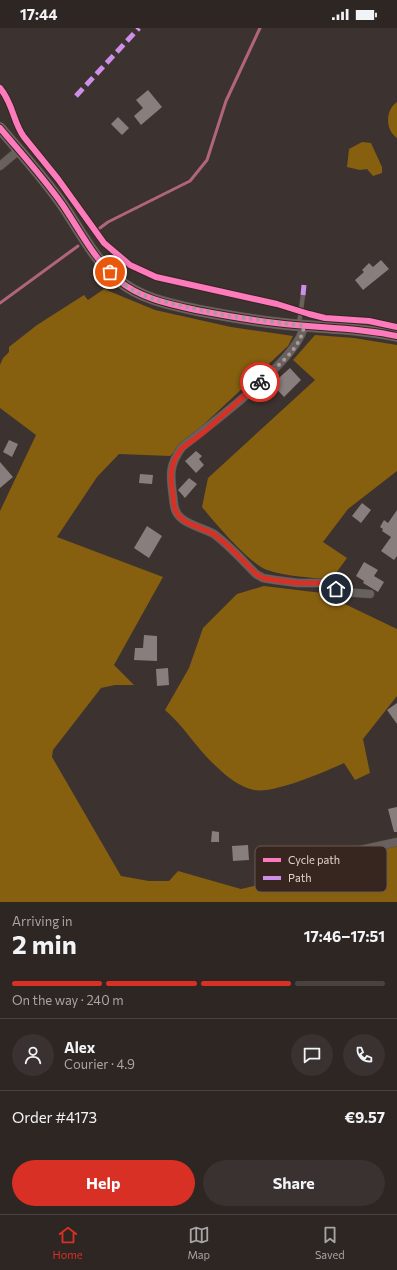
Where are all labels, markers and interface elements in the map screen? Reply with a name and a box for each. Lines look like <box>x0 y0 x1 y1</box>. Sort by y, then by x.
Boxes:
text: 17:44 <box>20 5 57 23</box>
pin <box>93 255 127 289</box>
icon: bag <box>99 261 121 283</box>
courier <box>240 362 280 402</box>
icon: bike <box>249 371 271 393</box>
pin <box>319 572 353 606</box>
icon: home <box>325 578 347 600</box>
legend <box>255 846 387 892</box>
text: Cycle path <box>288 853 340 866</box>
text: Path <box>288 871 311 884</box>
text: Arriving in <box>12 913 72 929</box>
text: 17:46–17:51 <box>304 927 385 945</box>
text: 2 min <box>12 928 77 959</box>
text: On the way · 240 m <box>12 992 124 1008</box>
button: person <box>12 1034 54 1076</box>
button: chat <box>291 1034 333 1076</box>
button: phone <box>343 1034 385 1076</box>
text: Alex <box>64 1038 95 1056</box>
text: Courier · 4.9 <box>64 1056 135 1072</box>
text: Order #4173 <box>12 1108 97 1126</box>
text: €9.57 <box>344 1108 385 1126</box>
button: Help <box>12 1160 195 1206</box>
button: Share <box>203 1160 385 1206</box>
tab: Home <box>52 1224 83 1261</box>
tab: Map <box>187 1224 210 1261</box>
tab: Saved <box>315 1224 345 1261</box>

